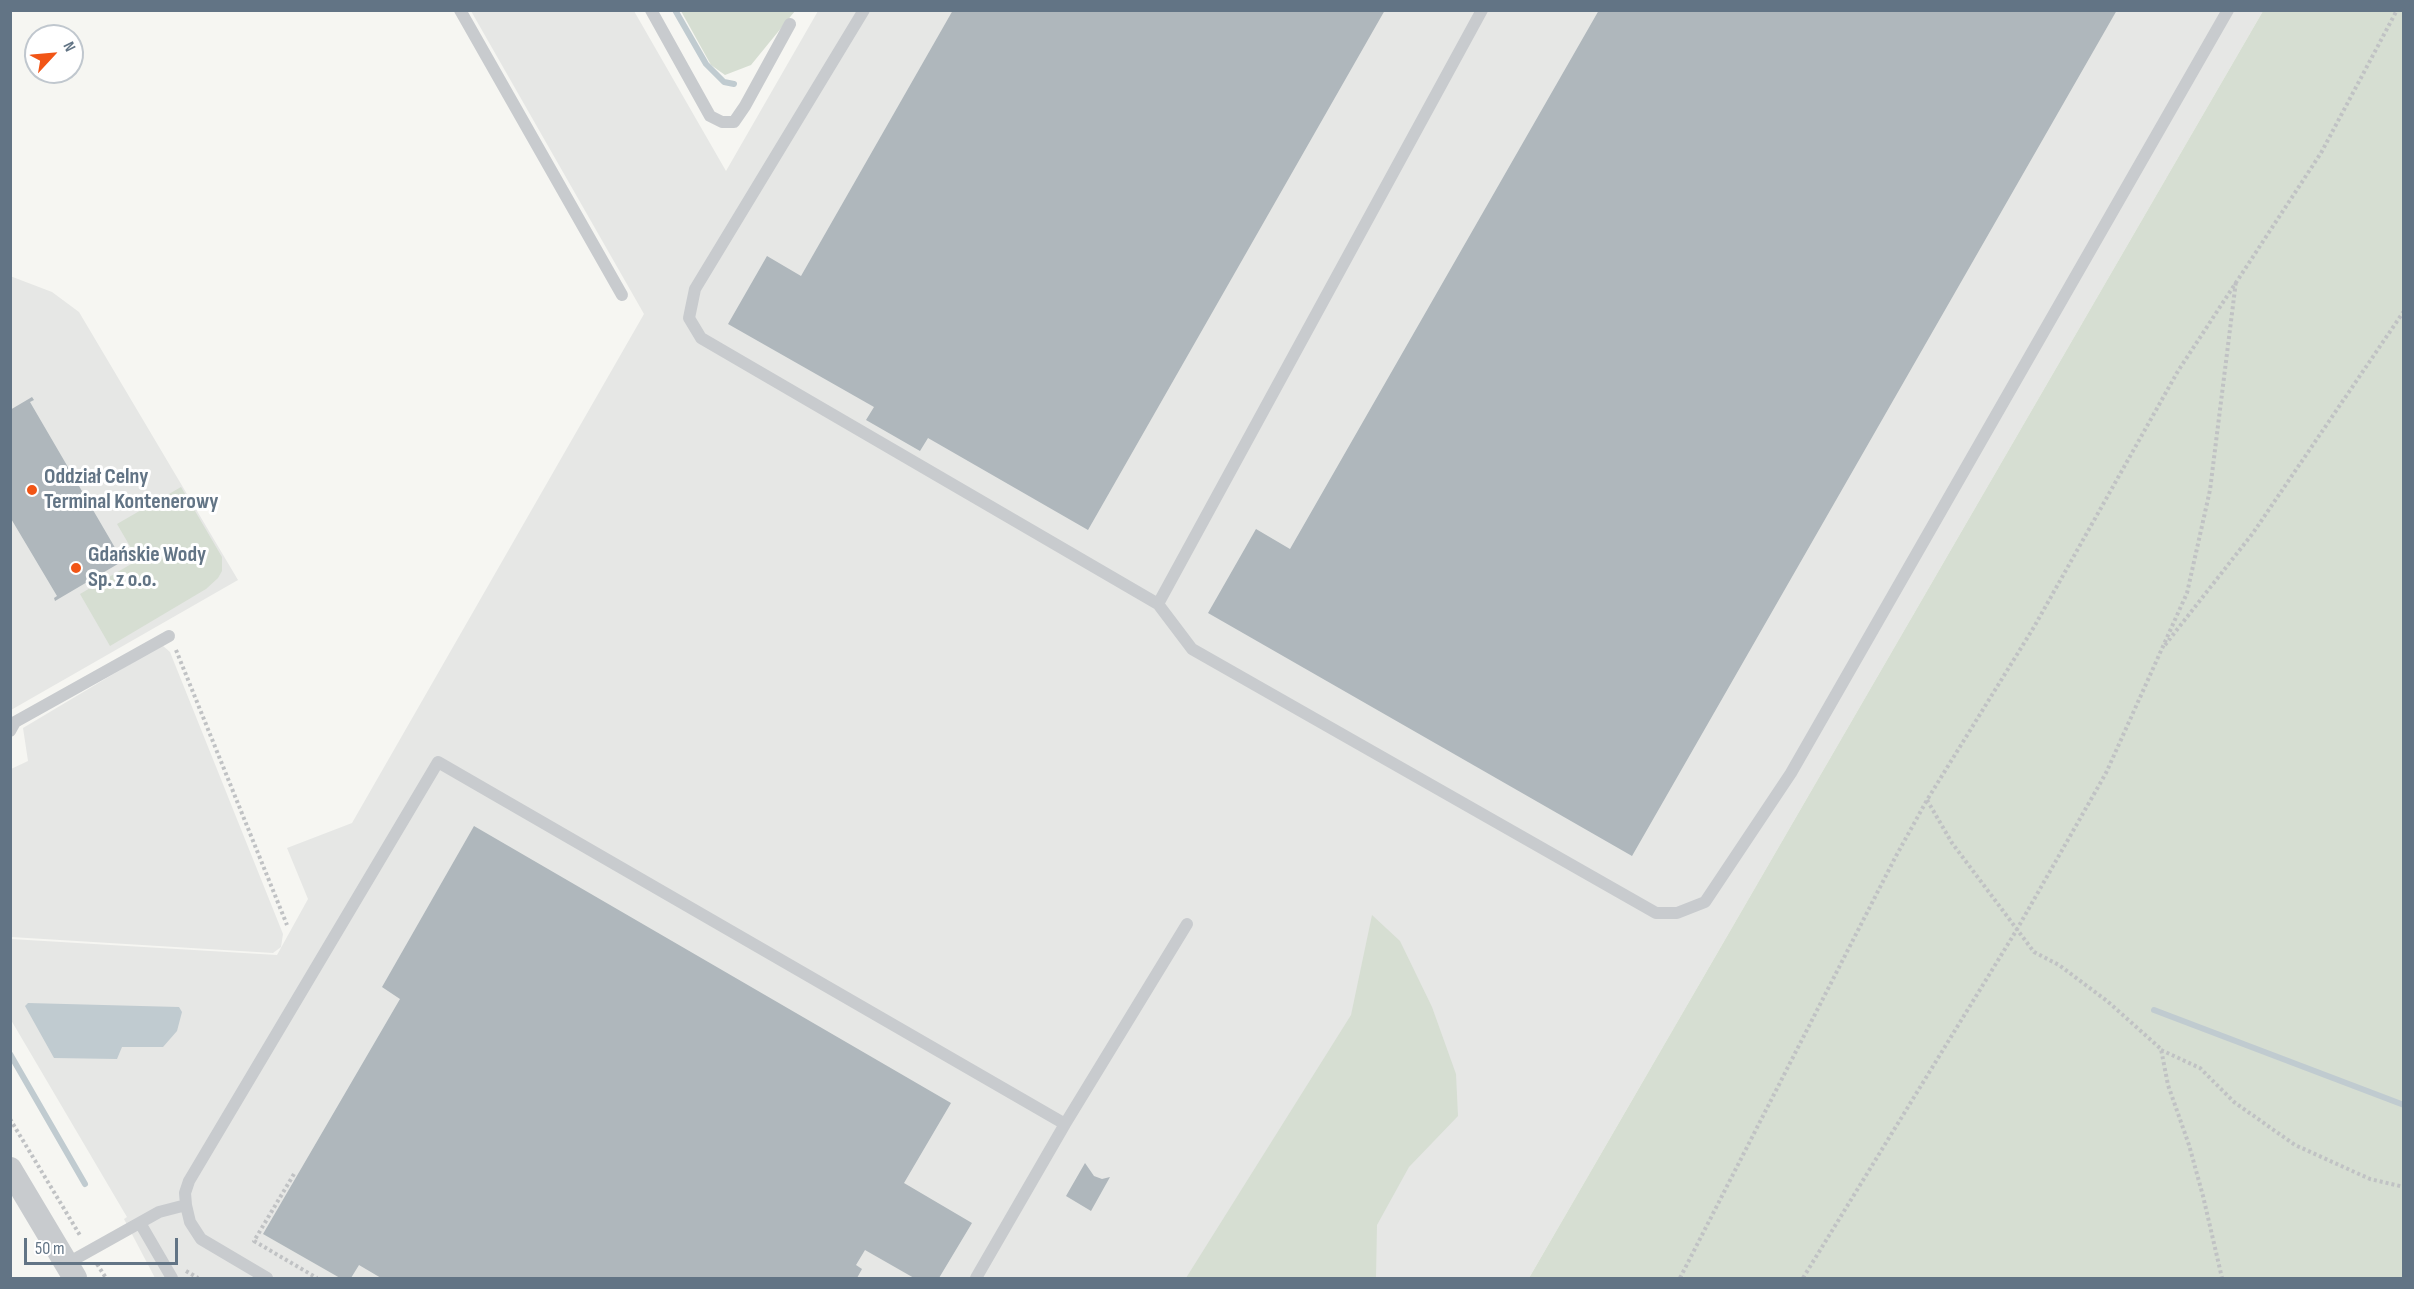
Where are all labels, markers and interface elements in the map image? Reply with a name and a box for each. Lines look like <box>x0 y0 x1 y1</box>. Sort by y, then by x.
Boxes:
north arrow <box>24 24 84 84</box>
text: N <box>58 39 79 55</box>
place label: Oddział Celny Terminal Kontenerowy <box>44 464 218 516</box>
marker: Oddział Celny Terminal Kontenerowy <box>25 483 39 497</box>
place label: Gdańskie Wody Sp. z o.o. <box>88 542 206 594</box>
marker: Gdańskie Wody Sp. z o.o. <box>69 561 83 575</box>
scale bar <box>27 1226 182 1264</box>
text: 50 m <box>35 1238 65 1259</box>

